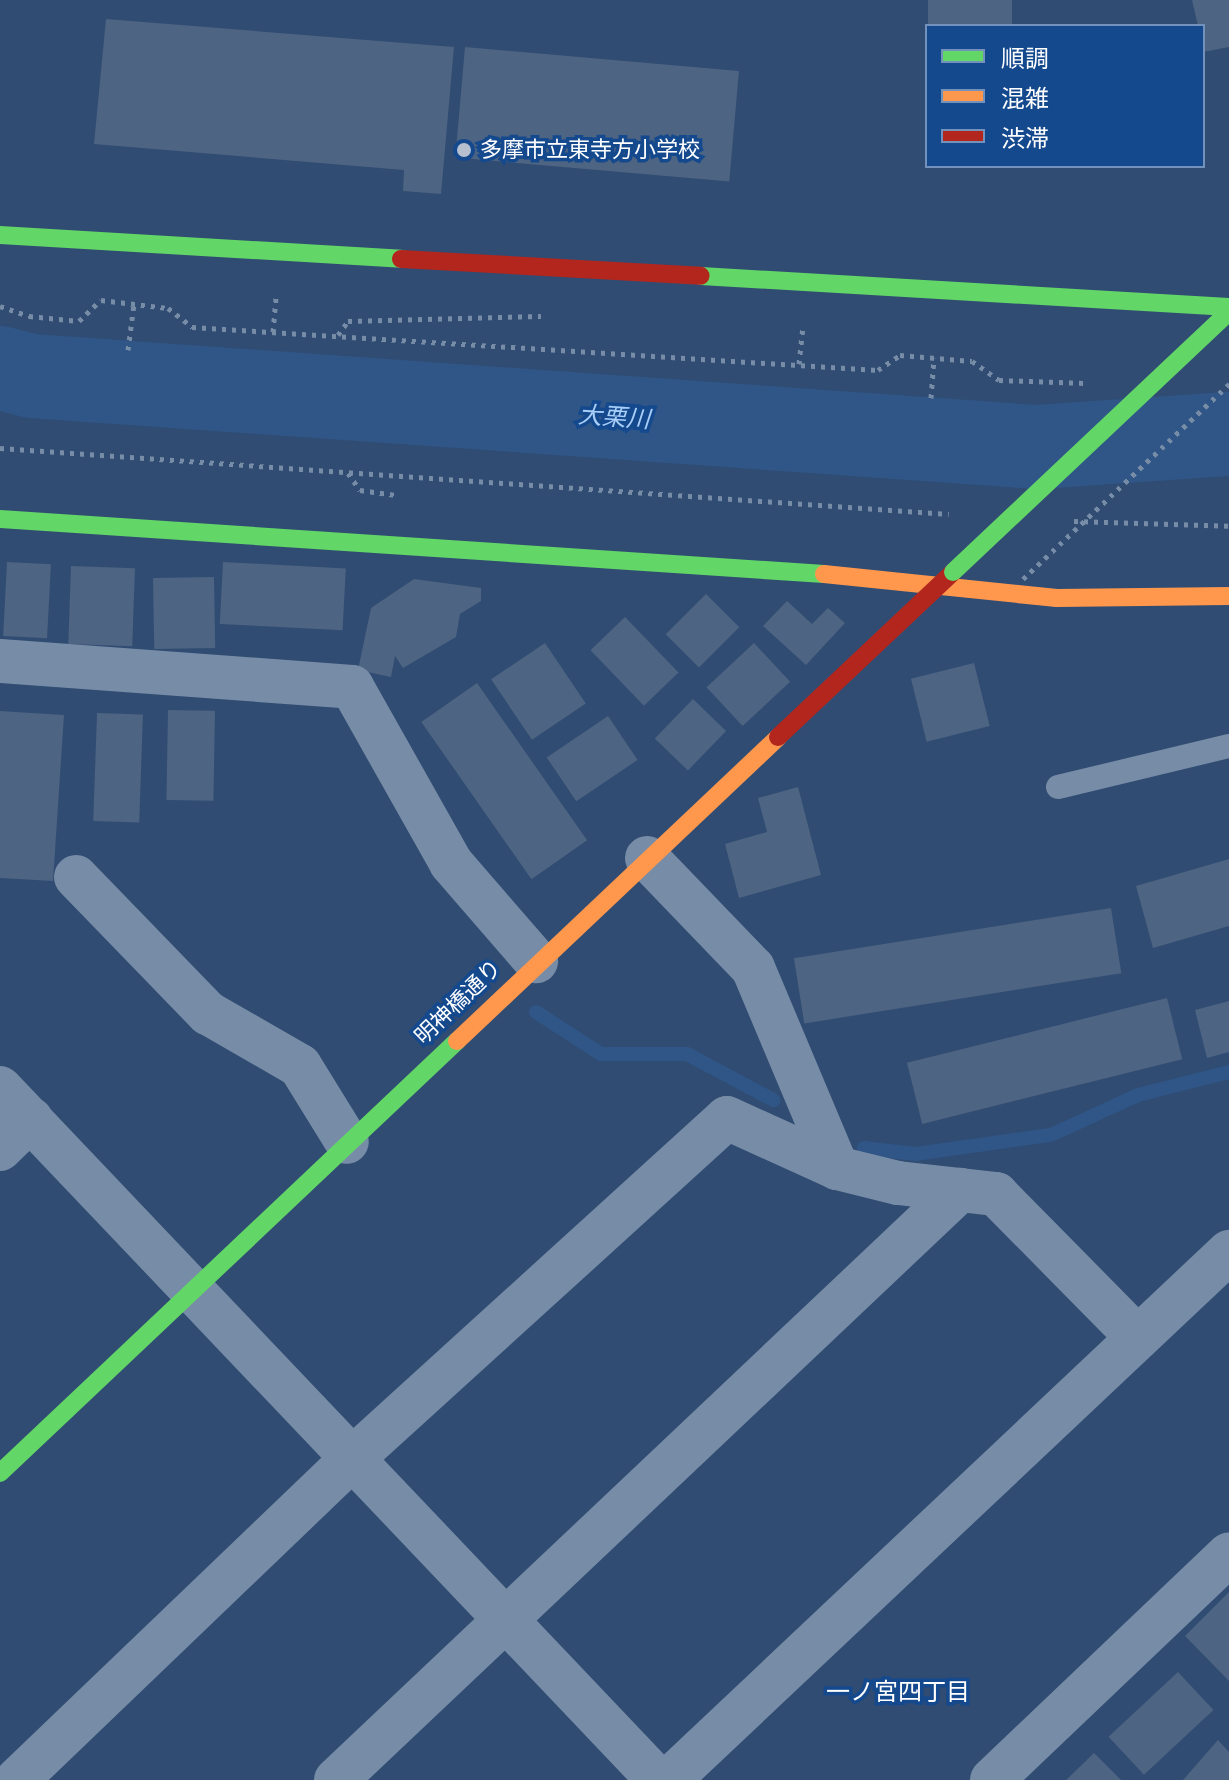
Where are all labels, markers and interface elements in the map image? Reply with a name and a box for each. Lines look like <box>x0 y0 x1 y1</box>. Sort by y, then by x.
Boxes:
legend <box>925 24 1205 168</box>
text: 順調 <box>1001 45 1049 72</box>
text: 混雑 <box>1001 85 1049 112</box>
text: 渋滞 <box>1001 125 1049 152</box>
place label: 多摩市立東寺方小学校 <box>480 137 700 163</box>
marker: 多摩市立東寺方小学校 <box>455 141 473 159</box>
water label: 大栗川 <box>577 400 651 434</box>
street label: 明神橋通り <box>409 954 507 1050</box>
district label: 一ノ宮四丁目 <box>826 1678 970 1706</box>

